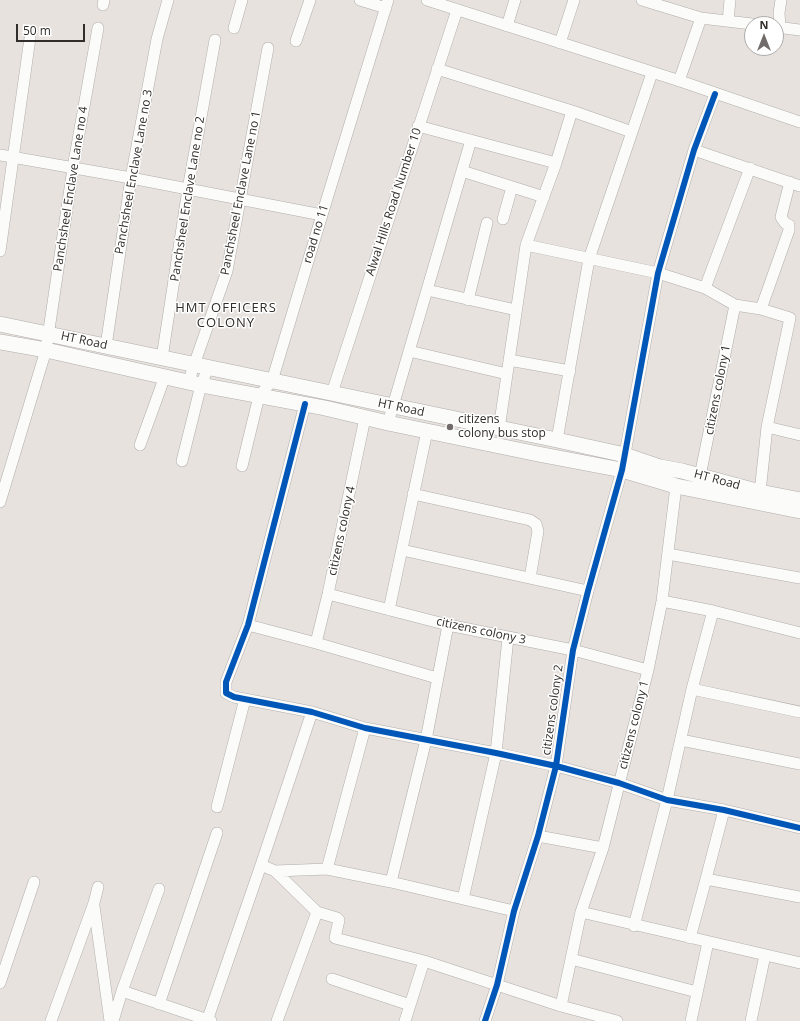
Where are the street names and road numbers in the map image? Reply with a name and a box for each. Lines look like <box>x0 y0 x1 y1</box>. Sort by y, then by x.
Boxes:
street label: Panchsheel Enclave Lane no 3 <box>112 88 156 256</box>
street label: Panchsheel Enclave Lane no 4 <box>51 105 91 273</box>
street label: Panchsheel Enclave Lane no 1 <box>218 110 264 276</box>
street label: Panchsheel Enclave Lane no 2 <box>168 115 208 283</box>
street label: Alwal Hills Road Number 10 <box>363 126 425 278</box>
street label: road no 11 <box>300 203 332 265</box>
street label: HT Road <box>59 329 109 353</box>
street label: citizens colony 1 <box>702 344 734 436</box>
street label: HT Road <box>376 396 426 420</box>
street label: HT Road <box>692 467 742 493</box>
street label: citizens colony 4 <box>325 485 359 577</box>
street label: citizens colony 3 <box>435 614 527 648</box>
street label: citizens colony 2 <box>540 664 566 756</box>
street label: citizens colony 1 <box>616 679 652 771</box>

